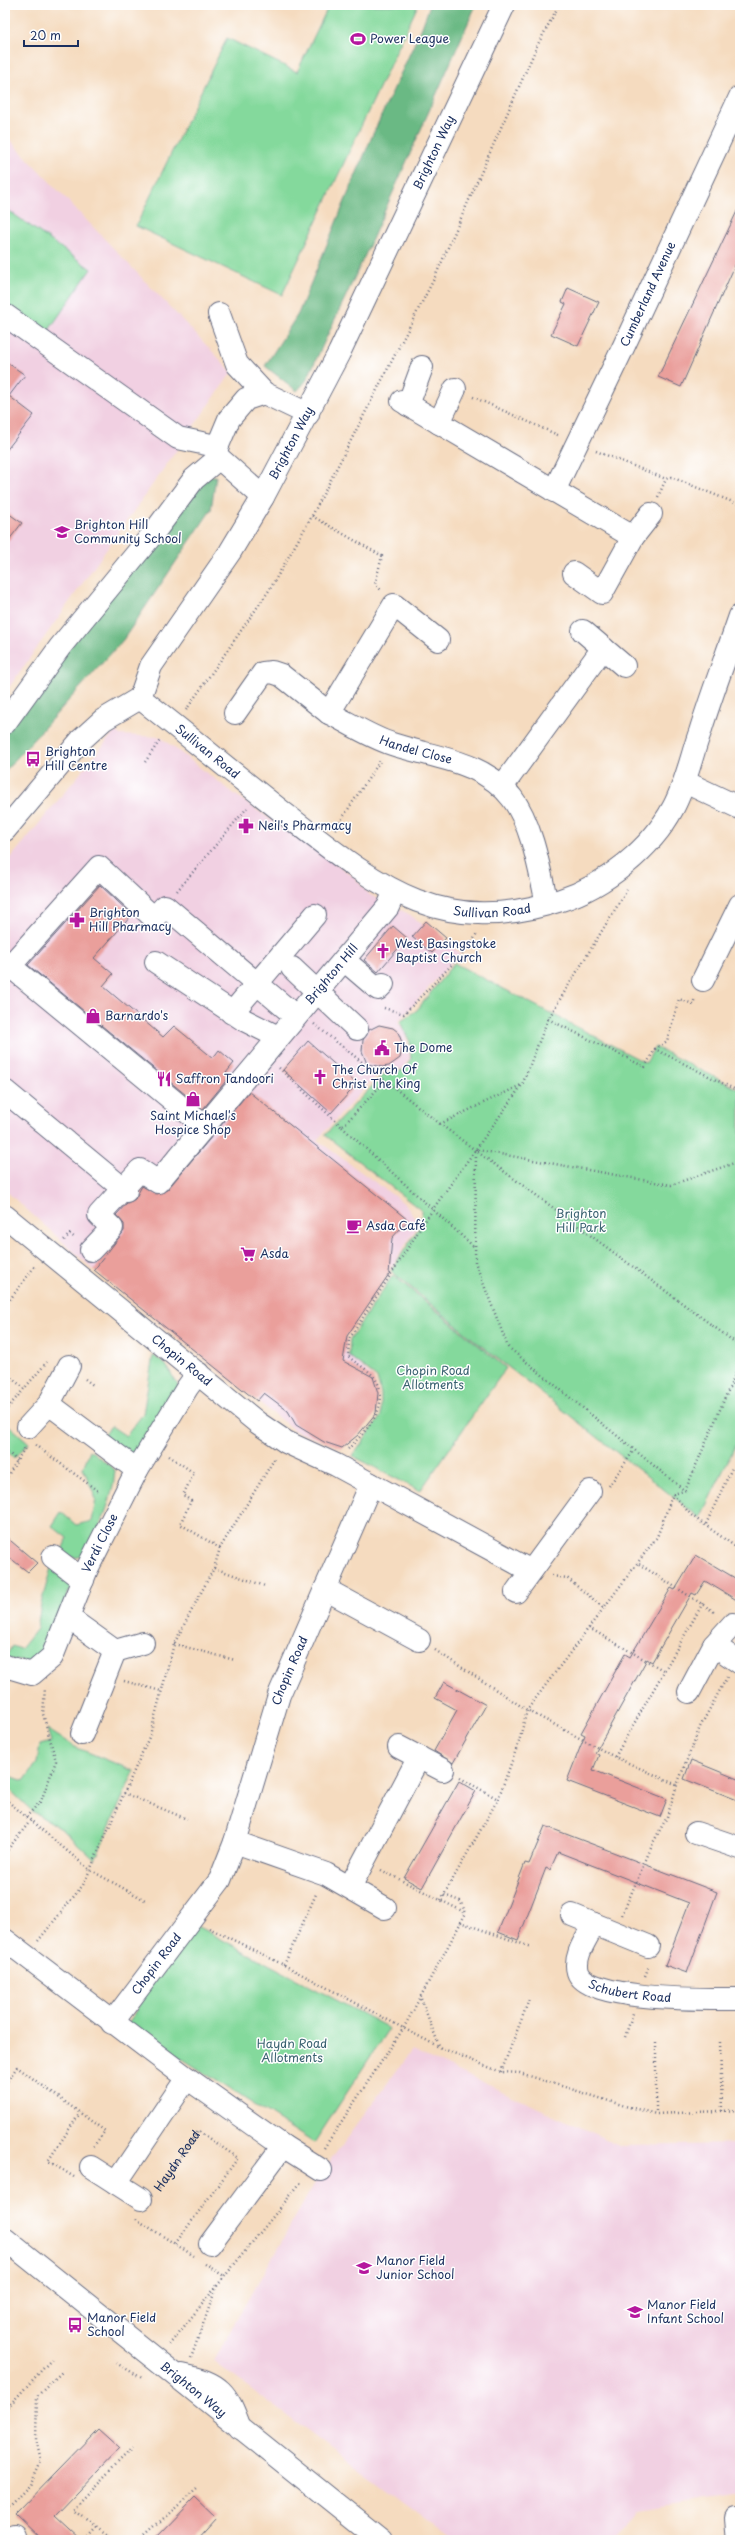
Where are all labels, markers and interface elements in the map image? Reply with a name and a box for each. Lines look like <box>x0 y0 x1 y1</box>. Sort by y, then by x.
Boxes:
scale bar <box>24 22 78 48</box>
text: 20 m <box>30 26 61 44</box>
place label: Power League <box>370 29 450 47</box>
sports icon: Power League <box>349 30 367 48</box>
street label: Brighton Way <box>408 112 459 192</box>
street label: Cumberland Avenue <box>615 238 680 350</box>
street label: Brighton Way <box>264 403 317 483</box>
place label: Brighton Hill Community School <box>74 515 182 547</box>
school or university icon: Brighton Hill Community School <box>53 523 71 541</box>
street label: Sullivan Road <box>172 719 244 782</box>
street label: Handel Close <box>377 730 454 768</box>
place label: Brighton Hill Centre <box>45 742 107 774</box>
bus stop icon: Brighton Hill Centre <box>24 750 42 768</box>
place label: Neil's Pharmacy <box>258 816 352 834</box>
pharmacy icon: Neil's Pharmacy <box>237 817 255 835</box>
street label: Sullivan Road <box>452 898 532 921</box>
place label: Brighton Hill Pharmacy <box>89 903 172 935</box>
pharmacy icon: Brighton Hill Pharmacy <box>68 911 86 929</box>
place label: West Basingstoke Baptist Church <box>395 934 496 966</box>
street label: Brighton Hill <box>300 939 362 1008</box>
church icon: West Basingstoke Baptist Church <box>374 942 392 960</box>
place label: Barnardo's <box>105 1006 169 1024</box>
shop icon: Barnardo's <box>84 1007 102 1025</box>
place label: The Dome <box>394 1038 452 1056</box>
public building icon: The Dome <box>373 1039 391 1057</box>
place label: The Church Of Christ The King <box>332 1060 420 1092</box>
church icon: The Church Of Christ The King <box>311 1068 329 1086</box>
place label: Saffron Tandoori <box>176 1069 274 1087</box>
restaurant icon: Saffron Tandoori <box>155 1070 173 1088</box>
shop icon: Saint Michael's Hospice Shop <box>184 1090 202 1108</box>
place label: Saint Michael's Hospice Shop <box>150 1106 237 1138</box>
park label: Brighton Hill Park <box>556 1204 606 1236</box>
place label: Asda Café <box>366 1216 426 1234</box>
cafe icon: Asda Café <box>345 1217 363 1235</box>
place label: Asda <box>260 1244 289 1262</box>
supermarket icon: Asda <box>239 1245 257 1263</box>
street label: Chopin Road <box>148 1329 216 1390</box>
park label: Chopin Road Allotments <box>396 1361 470 1393</box>
street label: Verdi Close <box>77 1510 122 1575</box>
street label: Chopin Road <box>266 1633 312 1707</box>
street label: Chopin Road <box>126 1929 185 1998</box>
street label: Schubert Road <box>586 1974 672 2006</box>
park label: Haydn Road Allotments <box>257 2034 327 2066</box>
street label: Haydn Road <box>149 2126 204 2195</box>
place label: Manor Field Junior School <box>376 2251 454 2283</box>
school or university icon: Manor Field Junior School <box>355 2259 373 2277</box>
place label: Manor Field Infant School <box>647 2295 724 2327</box>
school or university icon: Manor Field Infant School <box>626 2303 644 2321</box>
place label: Manor Field School <box>87 2308 156 2340</box>
bus stop icon: Manor Field School <box>66 2316 84 2334</box>
street label: Brighton Way <box>157 2357 231 2421</box>

